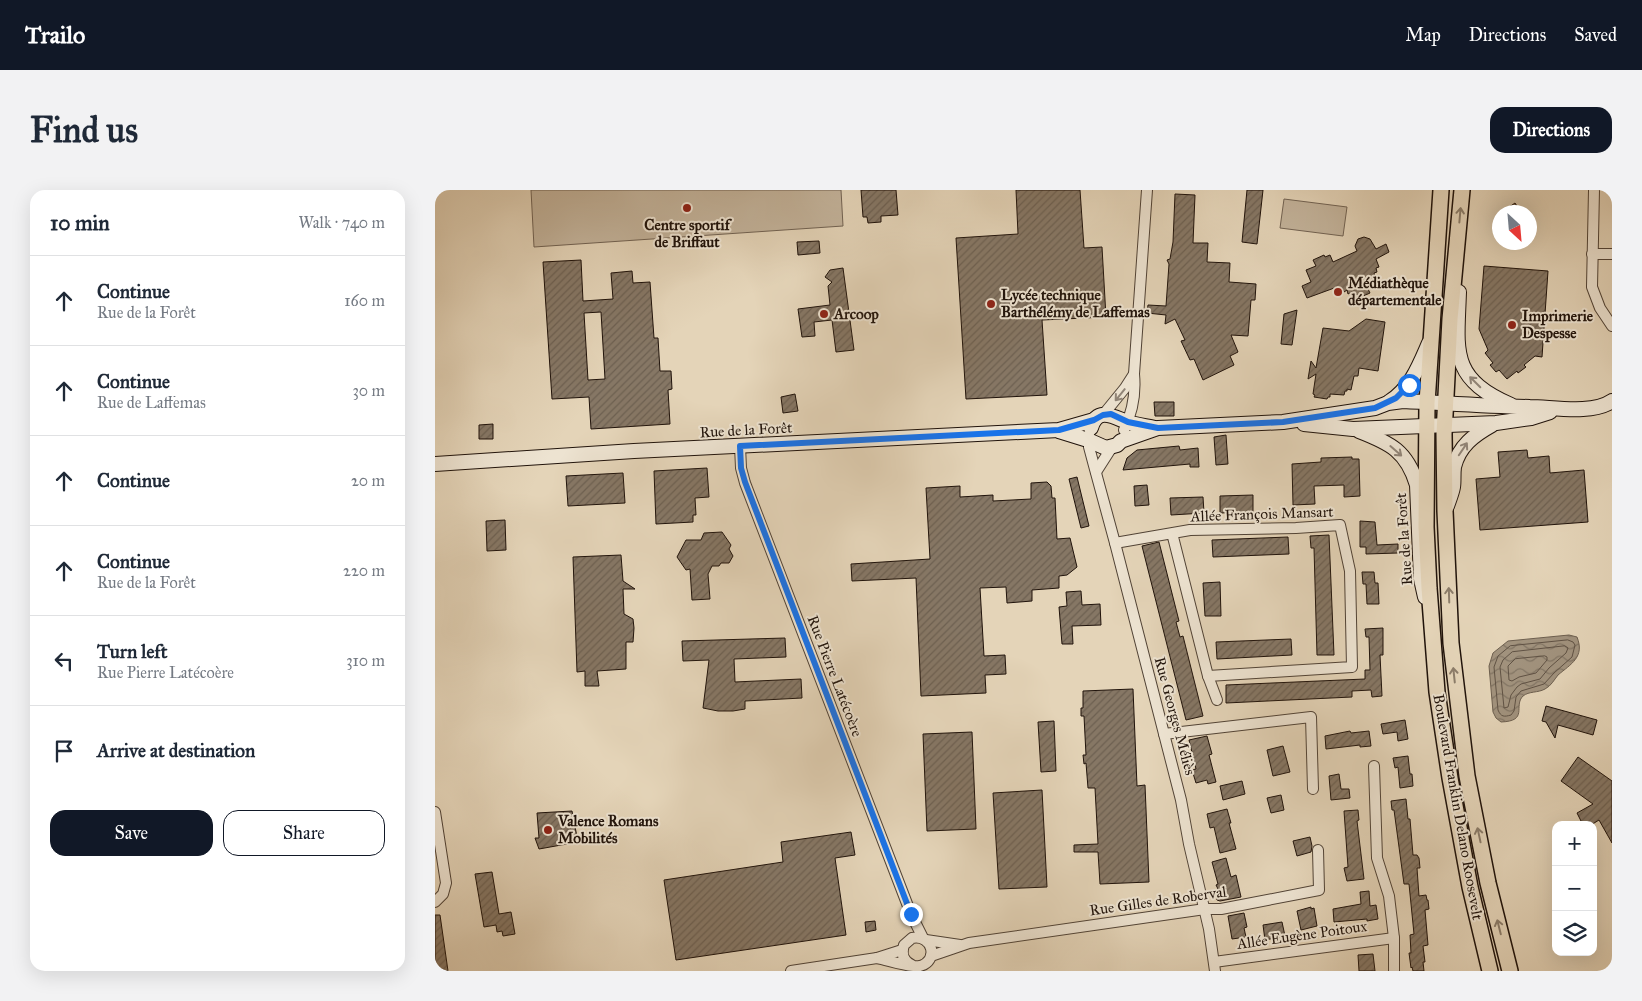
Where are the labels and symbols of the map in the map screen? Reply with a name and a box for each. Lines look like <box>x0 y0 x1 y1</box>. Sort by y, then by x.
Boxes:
marker: Centre sportif de Briffaut <box>681 202 693 214</box>
north arrow <box>1492 205 1537 250</box>
one-way arrow <box>1455 207 1464 223</box>
place label: Centre sportif de Briffaut <box>644 216 733 251</box>
place label: Médiathèque départementale <box>1348 274 1442 310</box>
place label: Lycée technique Barthélémy de Laffemas <box>1001 286 1150 322</box>
marker: Médiathèque départementale <box>1332 286 1344 298</box>
marker: Lycée technique Barthélémy de Laffemas <box>985 298 997 310</box>
place label: Arcoop <box>833 305 879 324</box>
place label: Imprimerie Despesse <box>1522 307 1594 343</box>
marker: Arcoop <box>818 308 830 320</box>
marker: Imprimerie Despesse <box>1506 319 1518 331</box>
route start <box>1398 374 1421 397</box>
one-way arrow <box>1469 376 1481 388</box>
one-way arrow <box>1114 388 1125 401</box>
street label: Rue de la Forêt <box>699 419 793 441</box>
one-way arrow <box>1458 442 1468 456</box>
one-way arrow <box>1390 445 1403 457</box>
street label: Rue de la Forêt <box>1392 491 1416 586</box>
street label: Allée François Mansart <box>1189 502 1334 526</box>
one-way arrow <box>1444 587 1454 603</box>
street label: Rue Pierre Latécoère <box>804 613 866 739</box>
street label: Rue Georges Méliès <box>1151 655 1199 777</box>
one-way arrow <box>1449 667 1459 683</box>
street label: Boulevard Franklin Delano Roosevelt <box>1429 693 1487 922</box>
place label: Valence Romans Mobilités <box>557 812 659 847</box>
marker: Valence Romans Mobilités <box>542 824 554 836</box>
one-way arrow <box>1473 828 1483 844</box>
street label: Rue Gilles de Roberval <box>1088 882 1229 920</box>
route end <box>900 903 923 926</box>
street label: Allée Eugène Poitoux <box>1235 917 1368 953</box>
one-way arrow <box>1494 920 1503 936</box>

